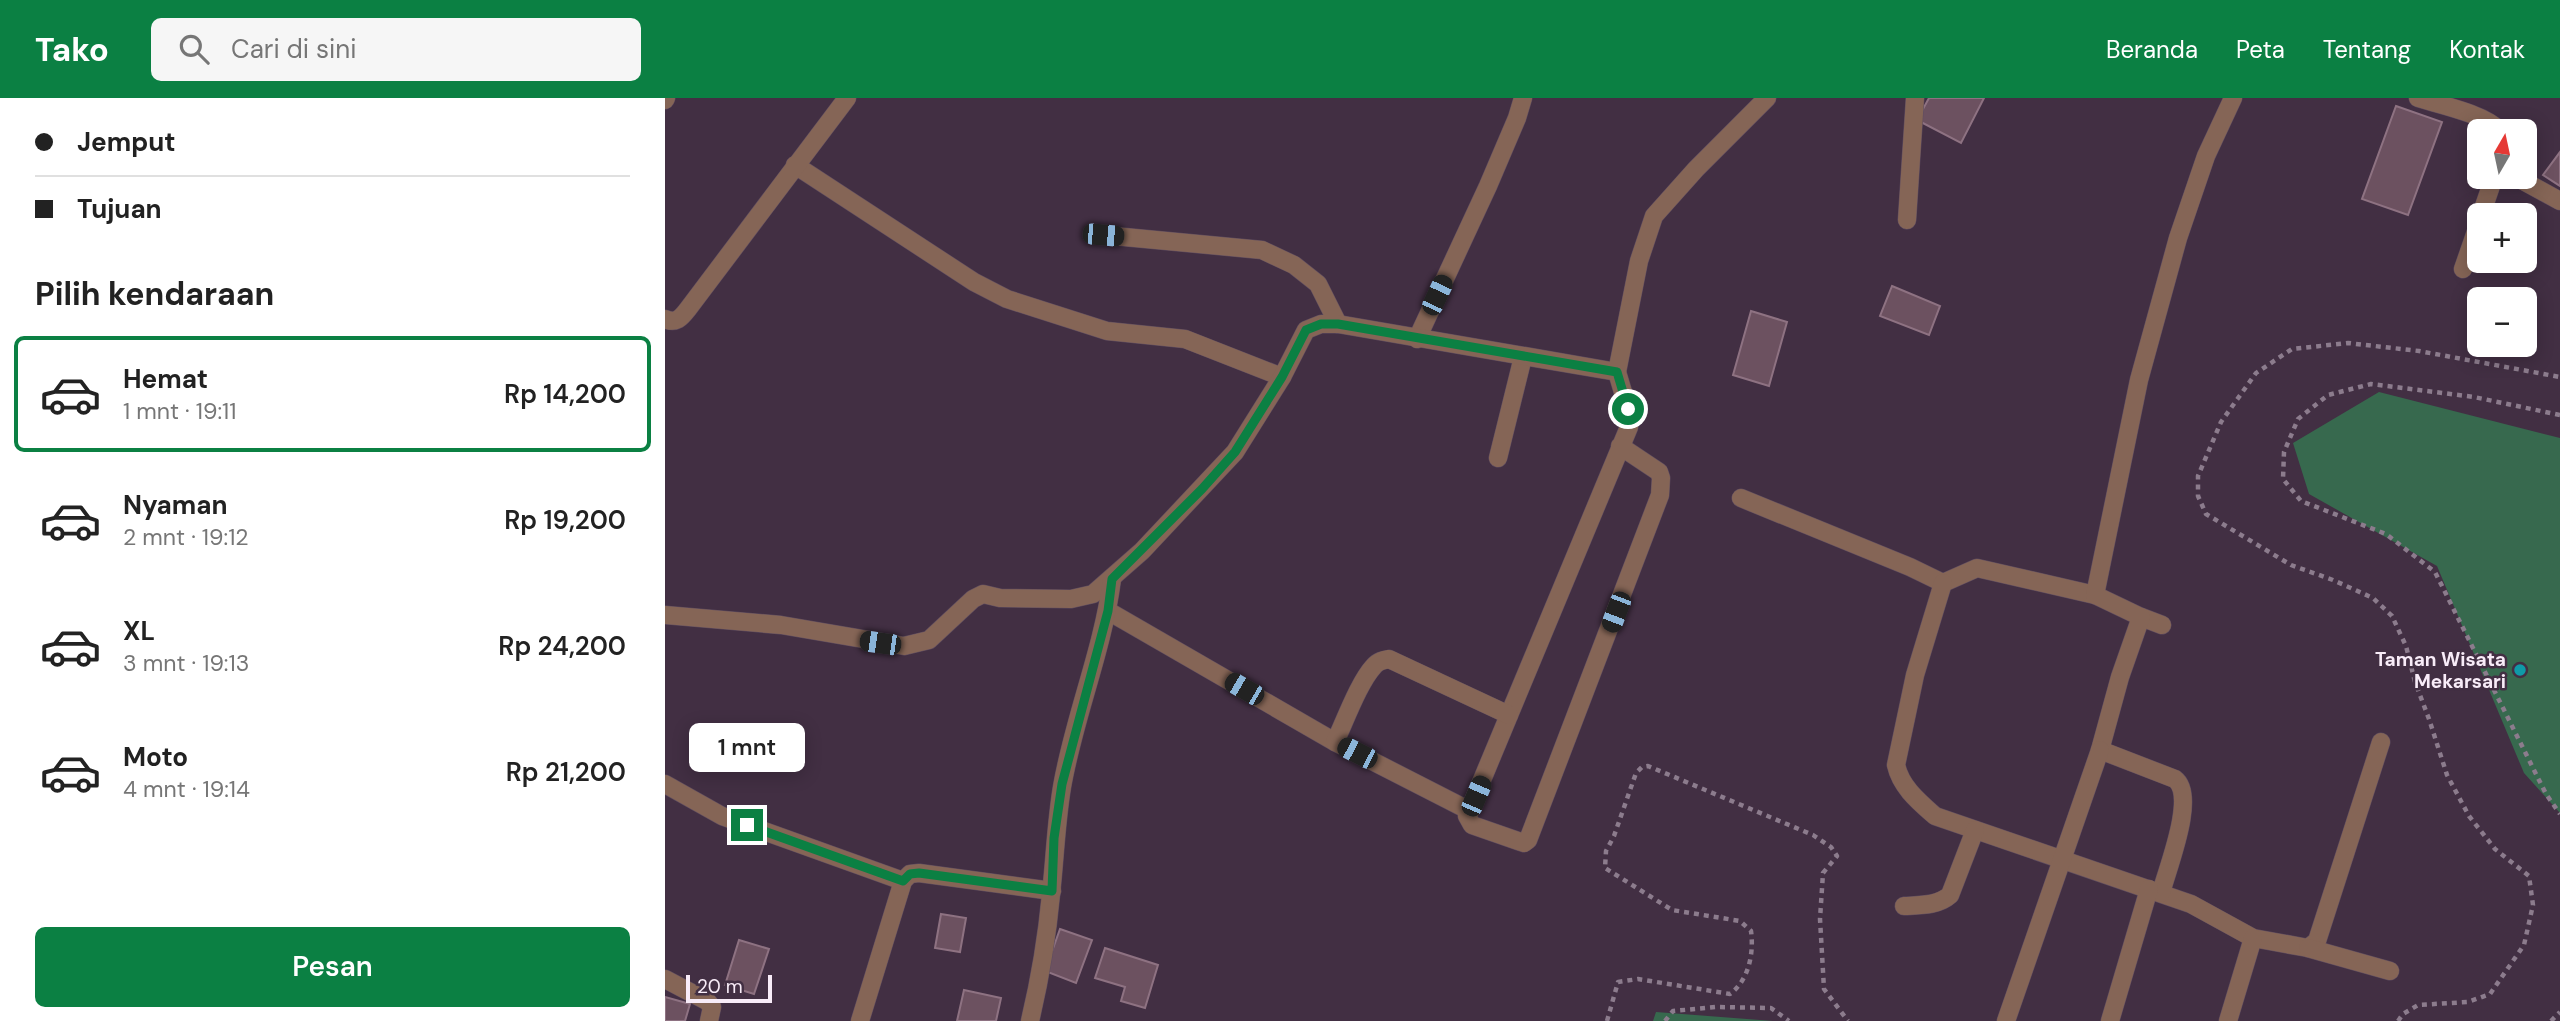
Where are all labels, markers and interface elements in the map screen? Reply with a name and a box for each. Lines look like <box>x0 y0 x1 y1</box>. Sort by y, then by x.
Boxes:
search box <box>151 18 641 81</box>
text: Tako <box>35 28 109 71</box>
icon: search <box>175 30 213 68</box>
text: Cari di sini <box>231 32 356 66</box>
text: Beranda <box>2106 34 2198 65</box>
text: Peta <box>2236 34 2285 65</box>
text: Tentang <box>2323 34 2411 65</box>
text: Kontak <box>2449 34 2525 65</box>
north arrow <box>2467 119 2537 189</box>
map controls <box>2467 119 2537 357</box>
text: Jemput <box>77 125 176 159</box>
text: Tujuan <box>77 192 162 226</box>
button: + <box>2467 203 2537 273</box>
car <box>1082 223 1125 247</box>
car <box>1419 272 1456 318</box>
text: Pilih kendaraan <box>35 273 274 315</box>
button: − <box>2467 287 2537 357</box>
text: Hemat <box>123 362 208 396</box>
icon: car <box>39 363 102 426</box>
text: Rp 14,200 <box>504 377 626 411</box>
route start <box>1612 393 1644 425</box>
text: 1 mnt · 19:11 <box>123 396 236 426</box>
text: Nyaman <box>123 488 228 522</box>
icon: car <box>39 489 102 552</box>
text: Rp 19,200 <box>504 503 626 537</box>
text: 2 mnt · 19:12 <box>123 522 249 552</box>
car <box>1599 589 1634 635</box>
text: XL <box>123 614 155 648</box>
icon: car <box>39 615 102 678</box>
text: Rp 24,200 <box>498 629 626 663</box>
car <box>858 630 903 656</box>
place label: Taman Wisata Mekarsari <box>2375 647 2506 694</box>
text: 3 mnt · 19:13 <box>123 648 249 678</box>
marker: Taman Wisata Mekarsari <box>2512 662 2528 678</box>
car <box>1221 669 1268 709</box>
callout: 1 mnt <box>689 724 805 772</box>
text: 1 mnt <box>718 732 776 762</box>
car <box>1334 734 1381 772</box>
text: Moto <box>123 740 188 774</box>
icon: car <box>39 741 102 804</box>
text: Rp 21,200 <box>506 755 626 789</box>
car <box>1459 773 1494 819</box>
text: 4 mnt · 19:14 <box>123 774 250 804</box>
route end <box>731 809 763 841</box>
button: Pesan <box>35 927 630 1007</box>
scale bar <box>686 972 772 1004</box>
text: 20 m <box>697 974 743 999</box>

